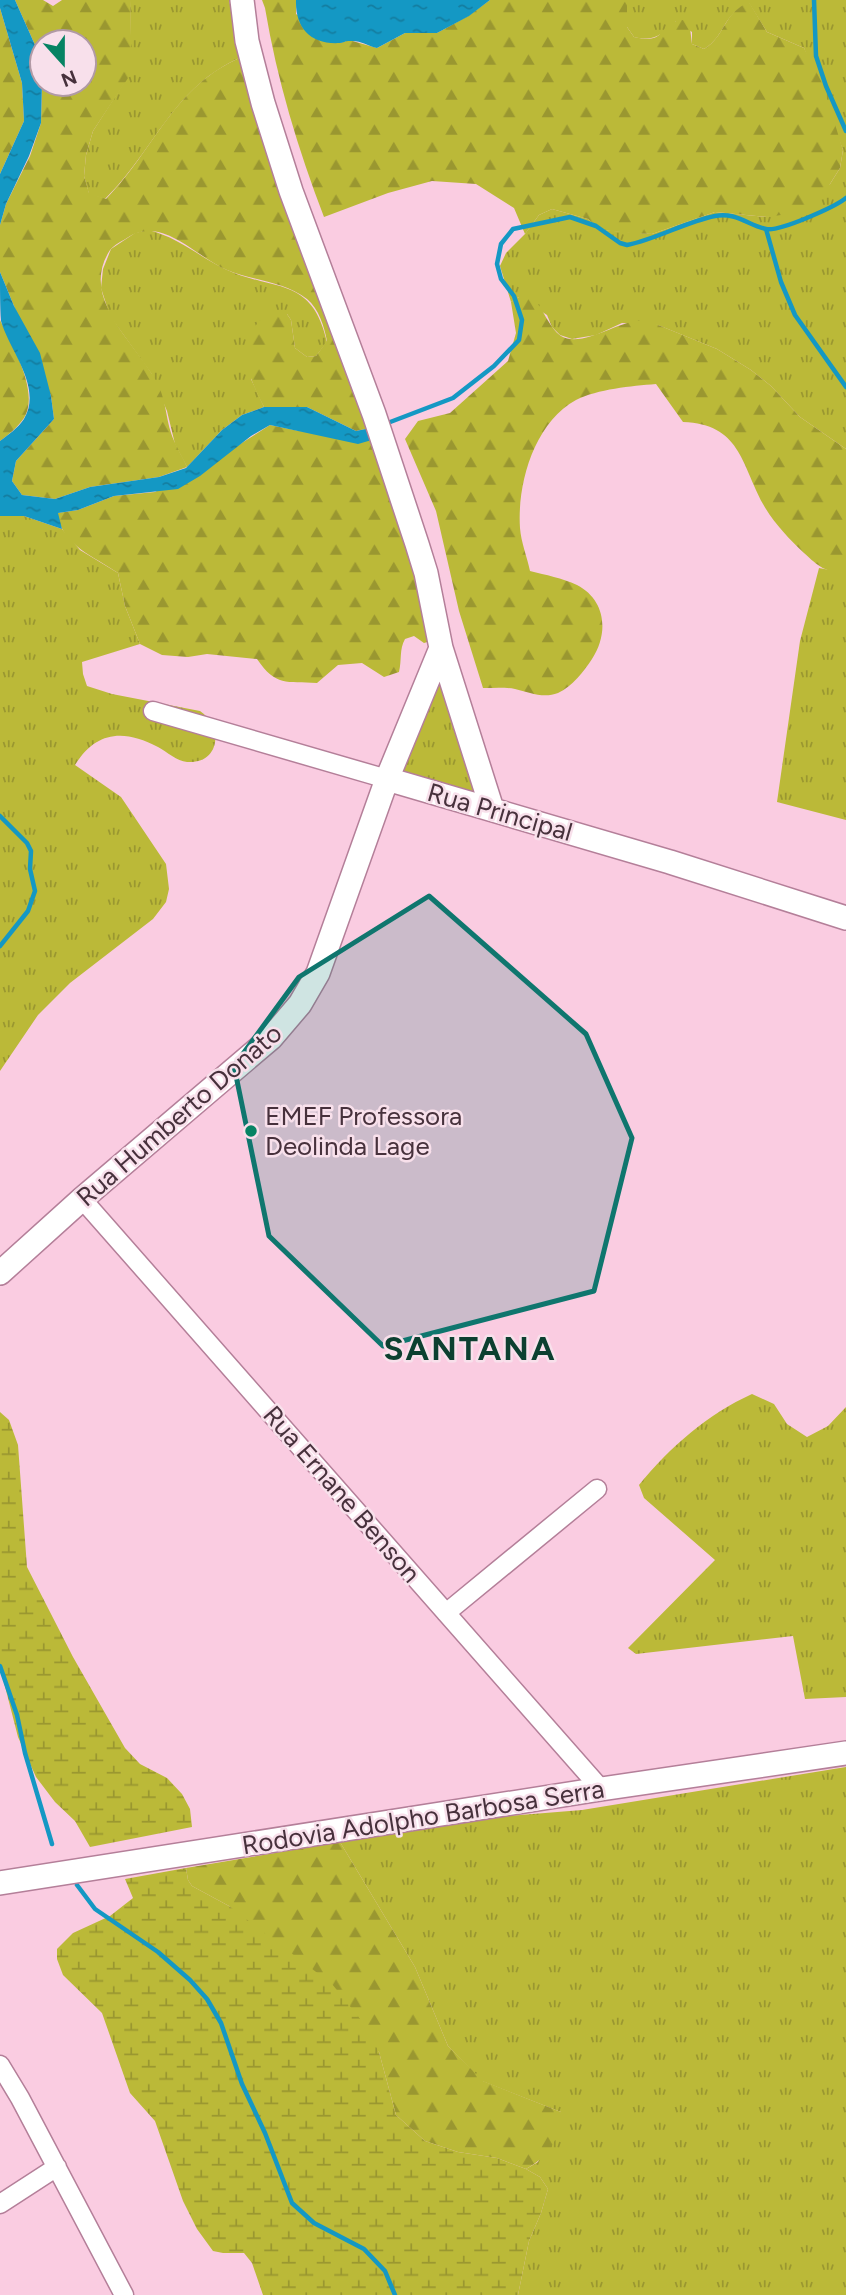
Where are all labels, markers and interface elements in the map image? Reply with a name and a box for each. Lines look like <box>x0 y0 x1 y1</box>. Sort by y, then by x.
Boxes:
north arrow <box>28 28 98 98</box>
text: N <box>58 65 80 92</box>
street label: Rua Principal <box>424 776 576 848</box>
street label: Rua Humberto Donato <box>70 1017 288 1213</box>
place label: EMEF Professora Deolinda Lage <box>265 1100 462 1162</box>
marker: EMEF Professora Deolinda Lage <box>243 1123 259 1139</box>
district label: SANTANA <box>384 1329 556 1368</box>
street label: Rua Ernane Benson <box>256 1399 428 1589</box>
street label: Rodovia Adolpho Barbosa Serra <box>240 1773 606 1861</box>

